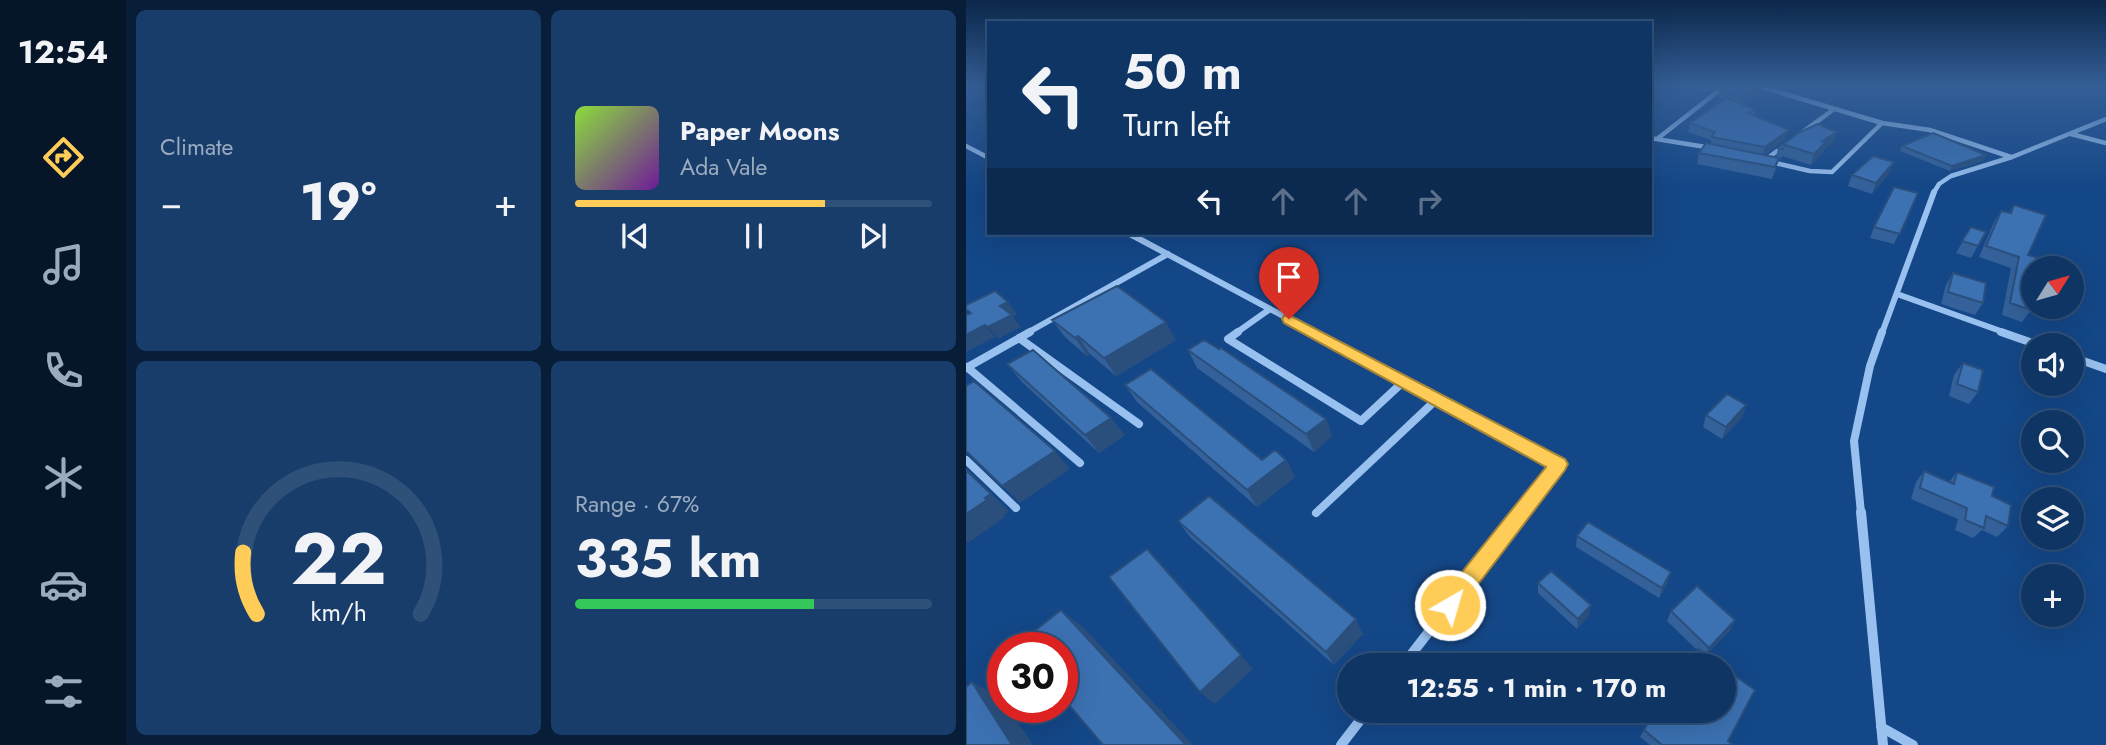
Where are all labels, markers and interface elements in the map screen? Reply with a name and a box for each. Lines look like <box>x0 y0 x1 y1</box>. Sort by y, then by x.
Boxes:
text: 12:54 <box>18 29 108 75</box>
text: 50 m <box>1123 37 1242 107</box>
icon: left <box>1008 49 1099 140</box>
text: Turn left <box>1123 102 1230 148</box>
text: Paper Moons <box>680 112 840 150</box>
text: Climate <box>160 130 233 164</box>
icon: directions <box>39 133 88 182</box>
text: Ada Vale <box>680 150 767 184</box>
text: 19° <box>300 164 376 240</box>
text: − <box>160 175 182 230</box>
text: + <box>494 175 517 230</box>
icon: left <box>1191 182 1229 220</box>
icon: ahead <box>1264 182 1302 220</box>
icon: ahead <box>1337 182 1375 220</box>
icon: right <box>1410 182 1448 220</box>
icon: previous <box>616 217 654 255</box>
icon: pause <box>735 217 773 255</box>
icon: next <box>854 217 892 255</box>
icon: music <box>39 240 88 289</box>
pin <box>1259 247 1319 319</box>
north arrow <box>2021 256 2084 318</box>
map controls <box>2021 256 2084 627</box>
icon: arrive <box>1270 258 1308 296</box>
button: sound <box>2021 333 2084 396</box>
icon: phone <box>39 346 88 395</box>
button: search <box>2021 410 2084 473</box>
icon: climate <box>39 453 88 502</box>
text: Range · 67% <box>575 487 699 521</box>
button: layers <box>2021 487 2084 550</box>
text: 22 <box>291 506 386 611</box>
text: 335 km <box>575 521 761 597</box>
icon: car <box>39 560 88 609</box>
button: + <box>2021 564 2084 627</box>
position arrow <box>1413 568 1487 642</box>
text: km/h <box>310 594 367 630</box>
speed limit sign: 30 <box>987 632 1078 723</box>
icon: filters <box>39 667 88 716</box>
text: 12:55 · 1 min · 170 m <box>1407 669 1666 707</box>

